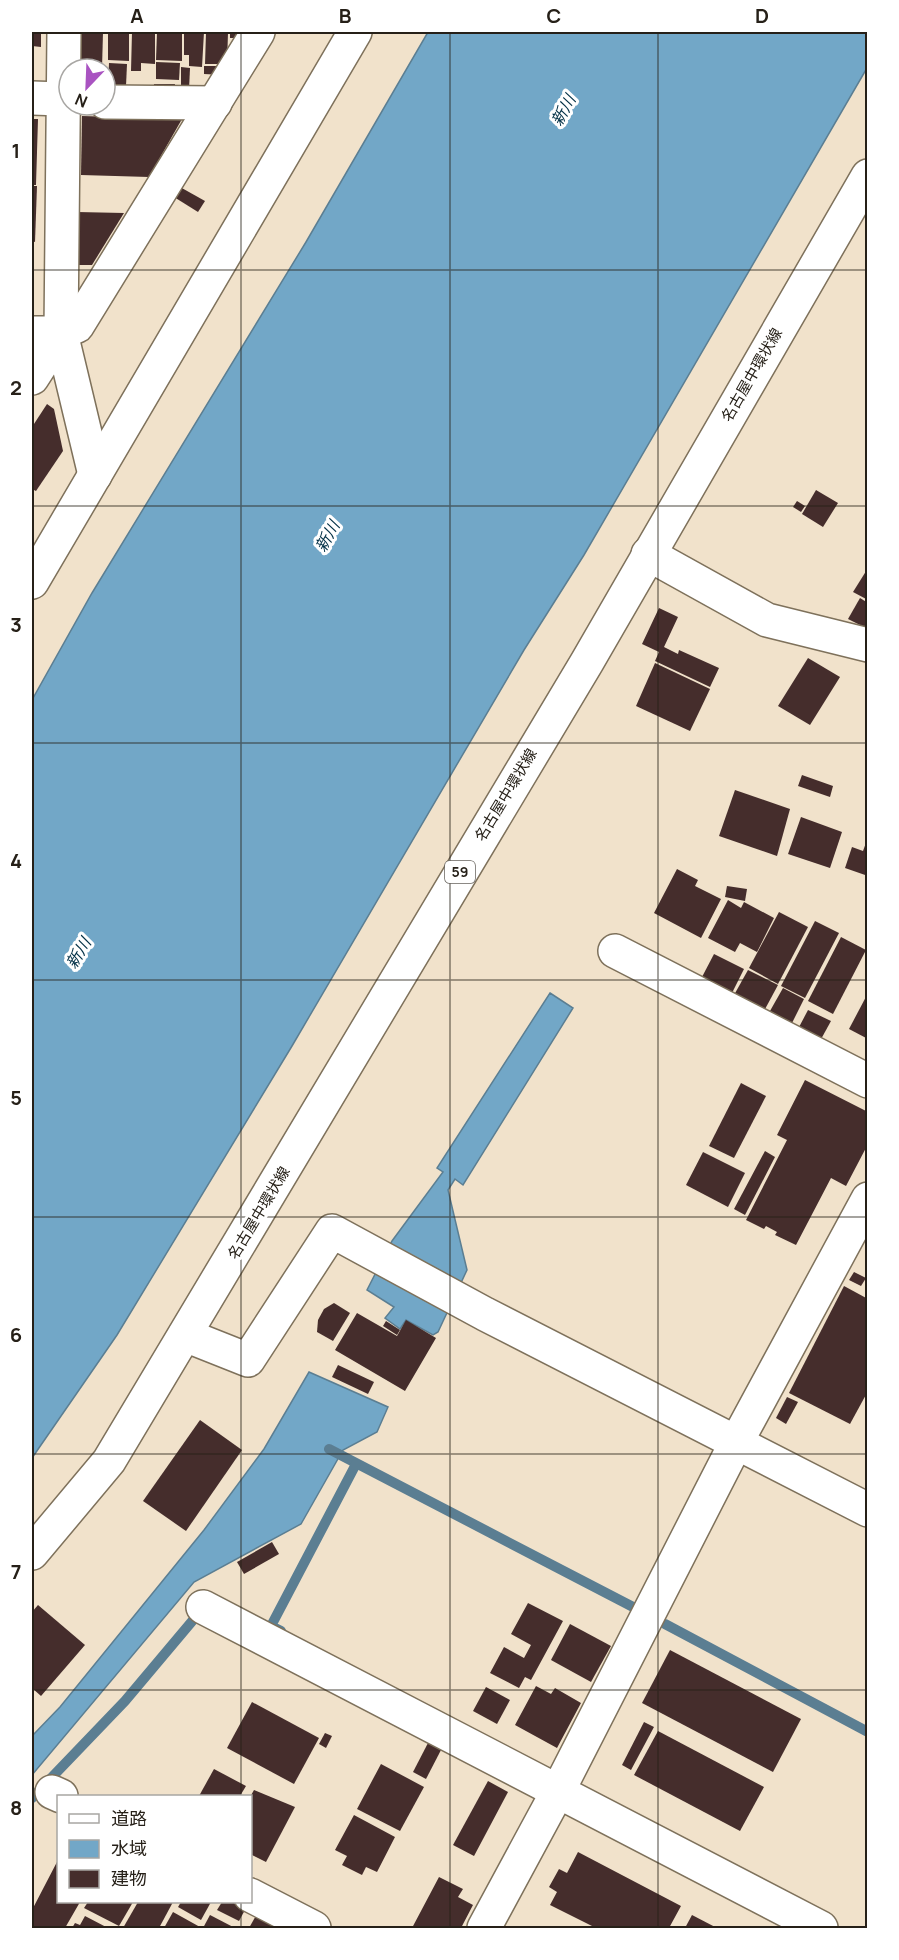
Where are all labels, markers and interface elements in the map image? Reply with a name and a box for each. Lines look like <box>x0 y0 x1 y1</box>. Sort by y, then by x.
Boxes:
text: A <box>130 2 144 29</box>
text: B <box>339 2 352 29</box>
text: C <box>547 2 561 29</box>
text: D <box>755 2 769 29</box>
north arrow <box>57 57 117 117</box>
text: N <box>72 88 91 113</box>
water label: 新川 <box>546 89 581 129</box>
text: 1 <box>12 137 20 164</box>
street label: 名古屋中環状線 <box>716 324 787 425</box>
text: 2 <box>10 374 22 401</box>
water label: 新川 <box>310 515 345 555</box>
text: 3 <box>10 611 22 638</box>
street label: 名古屋中環状線 <box>470 744 542 845</box>
text: 4 <box>10 847 22 874</box>
road number: 59 <box>445 861 475 883</box>
water label: 新川 <box>60 932 97 972</box>
text: 5 <box>10 1084 22 1111</box>
street label: 名古屋中環状線 <box>223 1162 295 1263</box>
text: 6 <box>10 1321 22 1348</box>
text: 7 <box>11 1558 21 1585</box>
text: 8 <box>10 1794 22 1821</box>
legend <box>57 1795 252 1903</box>
text: 道路 <box>111 1806 147 1830</box>
text: 水域 <box>111 1836 147 1860</box>
text: 建物 <box>111 1866 147 1890</box>

